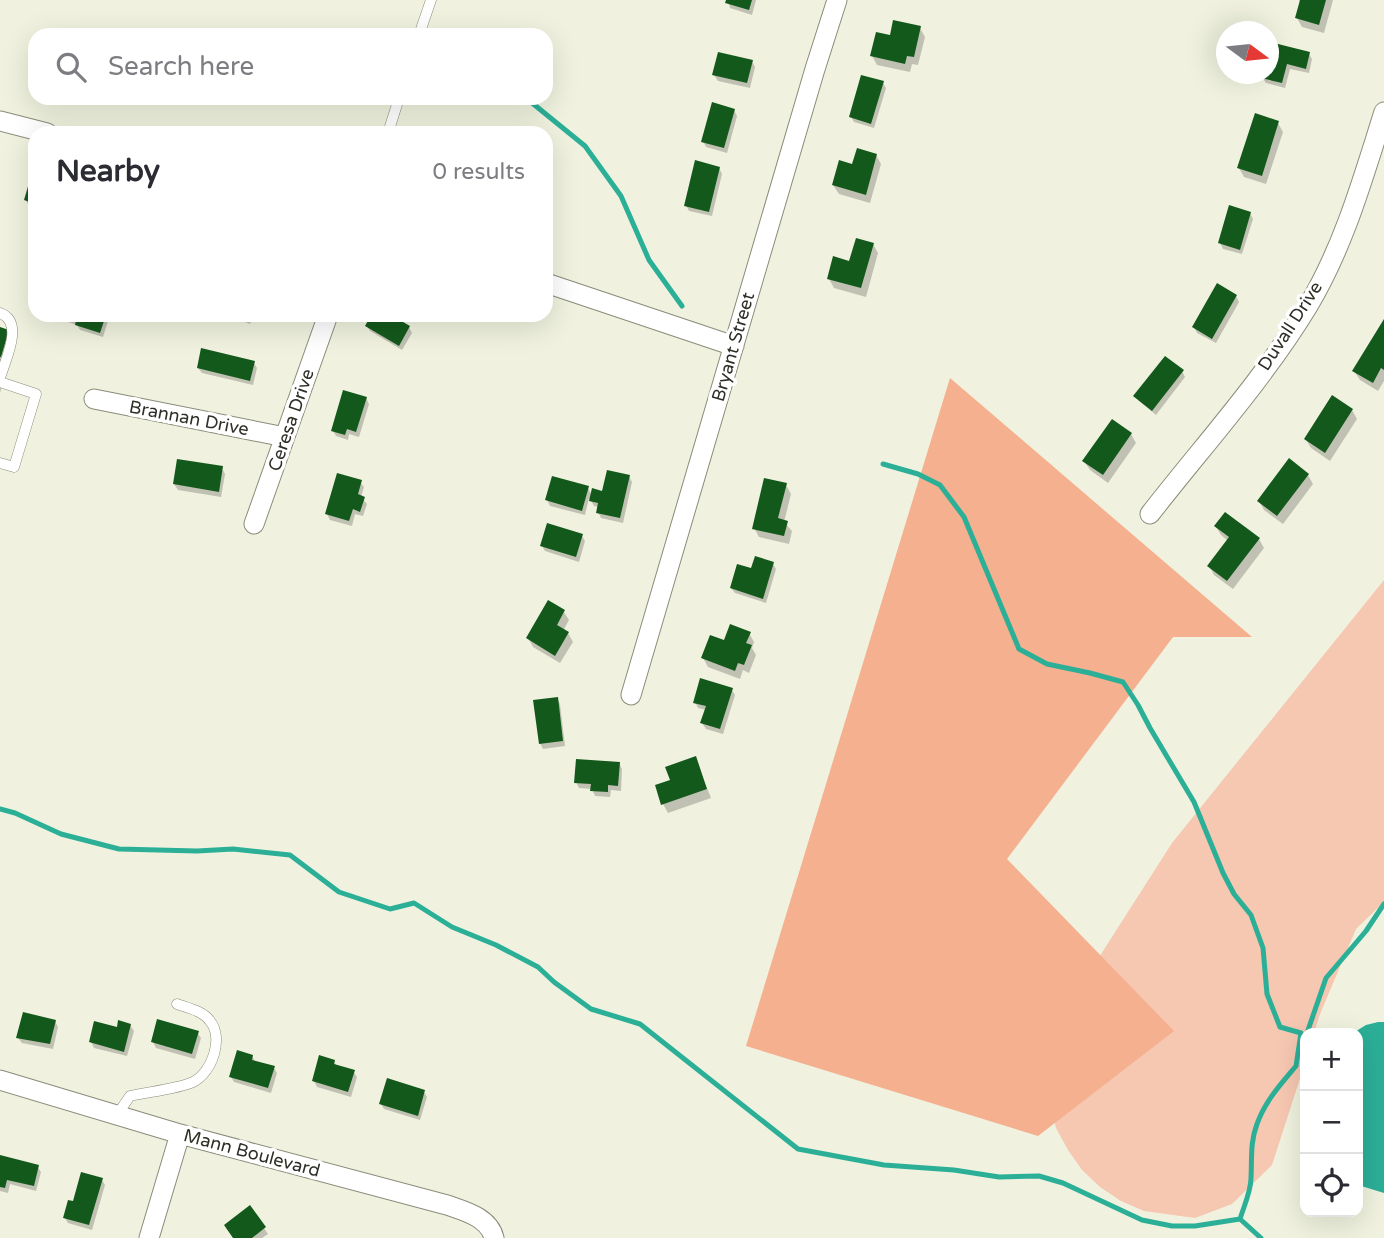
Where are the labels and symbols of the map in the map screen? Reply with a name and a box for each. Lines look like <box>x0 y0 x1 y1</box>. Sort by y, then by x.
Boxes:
north arrow <box>1216 21 1279 84</box>
street label: Duvall Drive <box>1253 277 1327 375</box>
street label: Bryant Street <box>707 290 759 404</box>
street label: Ceresa Drive <box>263 366 319 474</box>
street label: Brannan Drive <box>127 396 251 440</box>
street label: Mann Boulevard <box>181 1124 323 1182</box>

